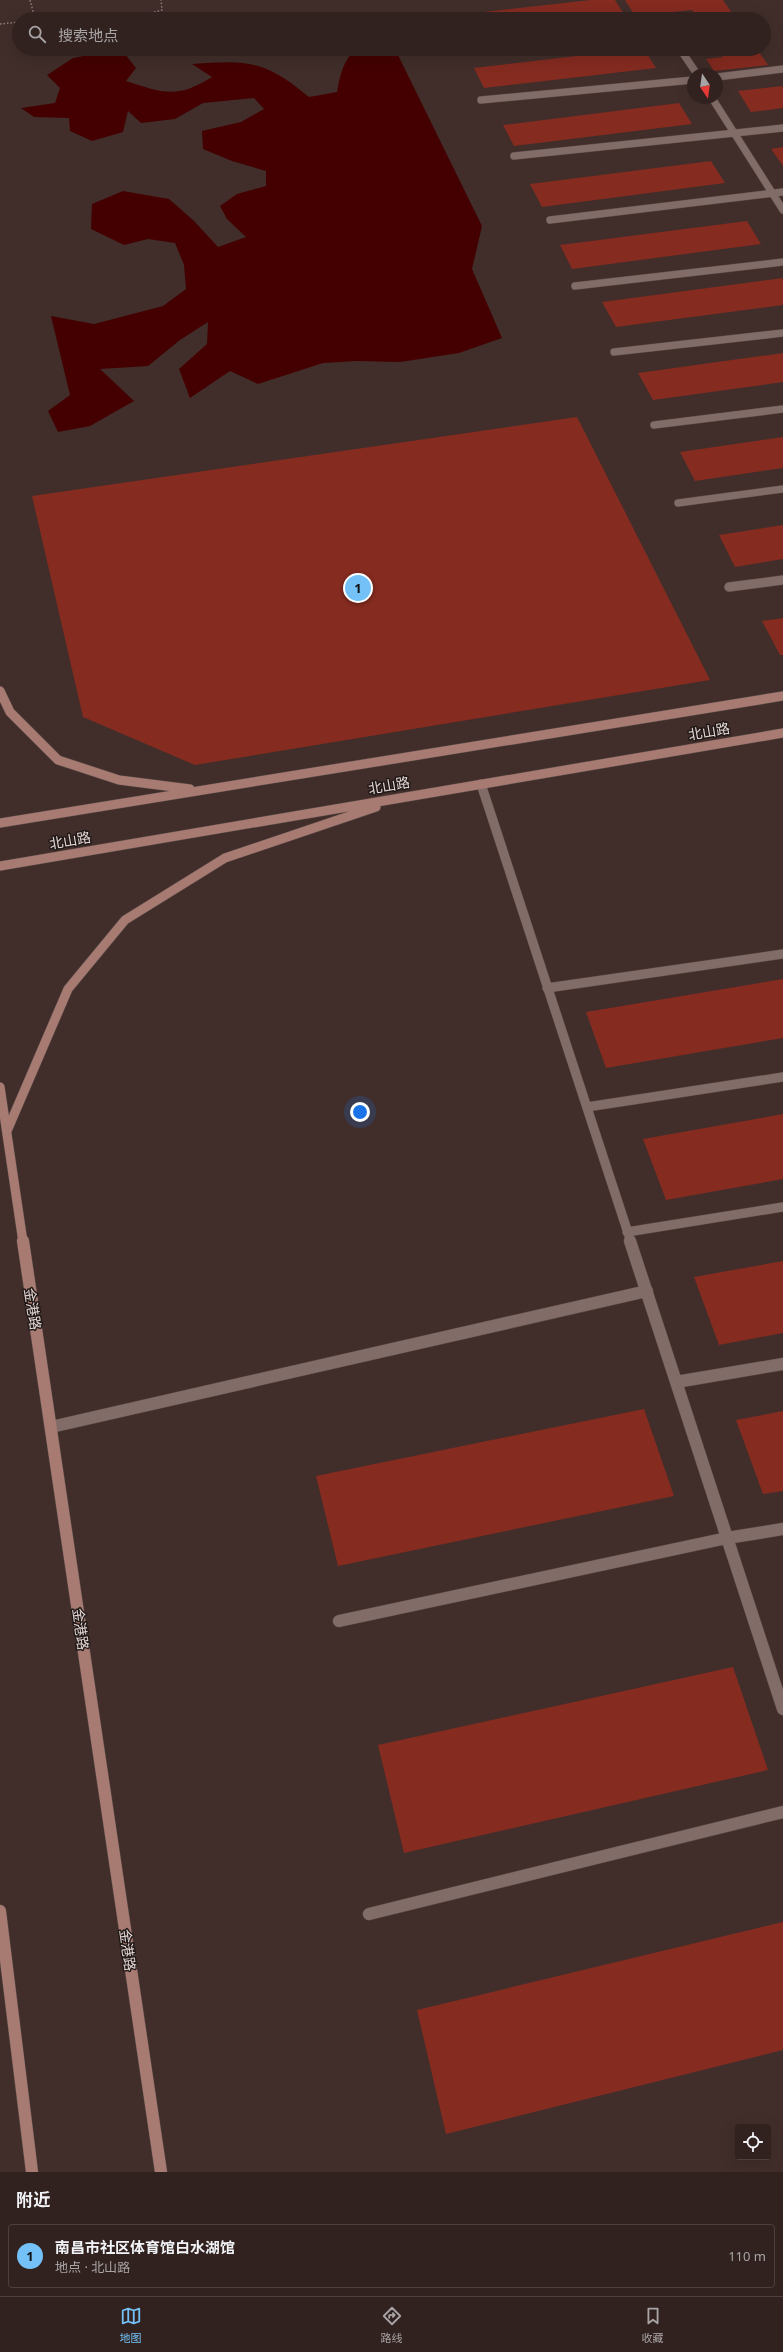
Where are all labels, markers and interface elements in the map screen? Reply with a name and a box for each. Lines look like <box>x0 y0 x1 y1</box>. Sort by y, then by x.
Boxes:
search box <box>12 12 771 56</box>
icon: search <box>26 23 48 45</box>
text: 搜索地点 <box>58 25 118 45</box>
north arrow <box>687 68 723 104</box>
pin: 1 <box>345 573 371 603</box>
street label: 北山路 <box>687 718 731 744</box>
street label: 北山路 <box>367 772 411 798</box>
street label: 北山路 <box>48 827 92 853</box>
your location <box>350 1102 370 1122</box>
street label: 金港路 <box>20 1287 46 1331</box>
street label: 金港路 <box>69 1607 93 1651</box>
street label: 金港路 <box>116 1928 140 1972</box>
map controls <box>735 2124 771 2160</box>
button: locate <box>735 2124 771 2160</box>
text: 附近 <box>16 2188 50 2211</box>
text: 南昌市社区体育馆白水湖馆 <box>55 2237 235 2257</box>
text: 1 <box>26 2247 34 2265</box>
text: 110 m <box>728 2247 766 2265</box>
text: 地点 · 北山路 <box>55 2258 130 2276</box>
tab: 地图 <box>120 2305 142 2345</box>
tab: 路线 <box>381 2305 403 2345</box>
tab: 收藏 <box>642 2305 664 2345</box>

